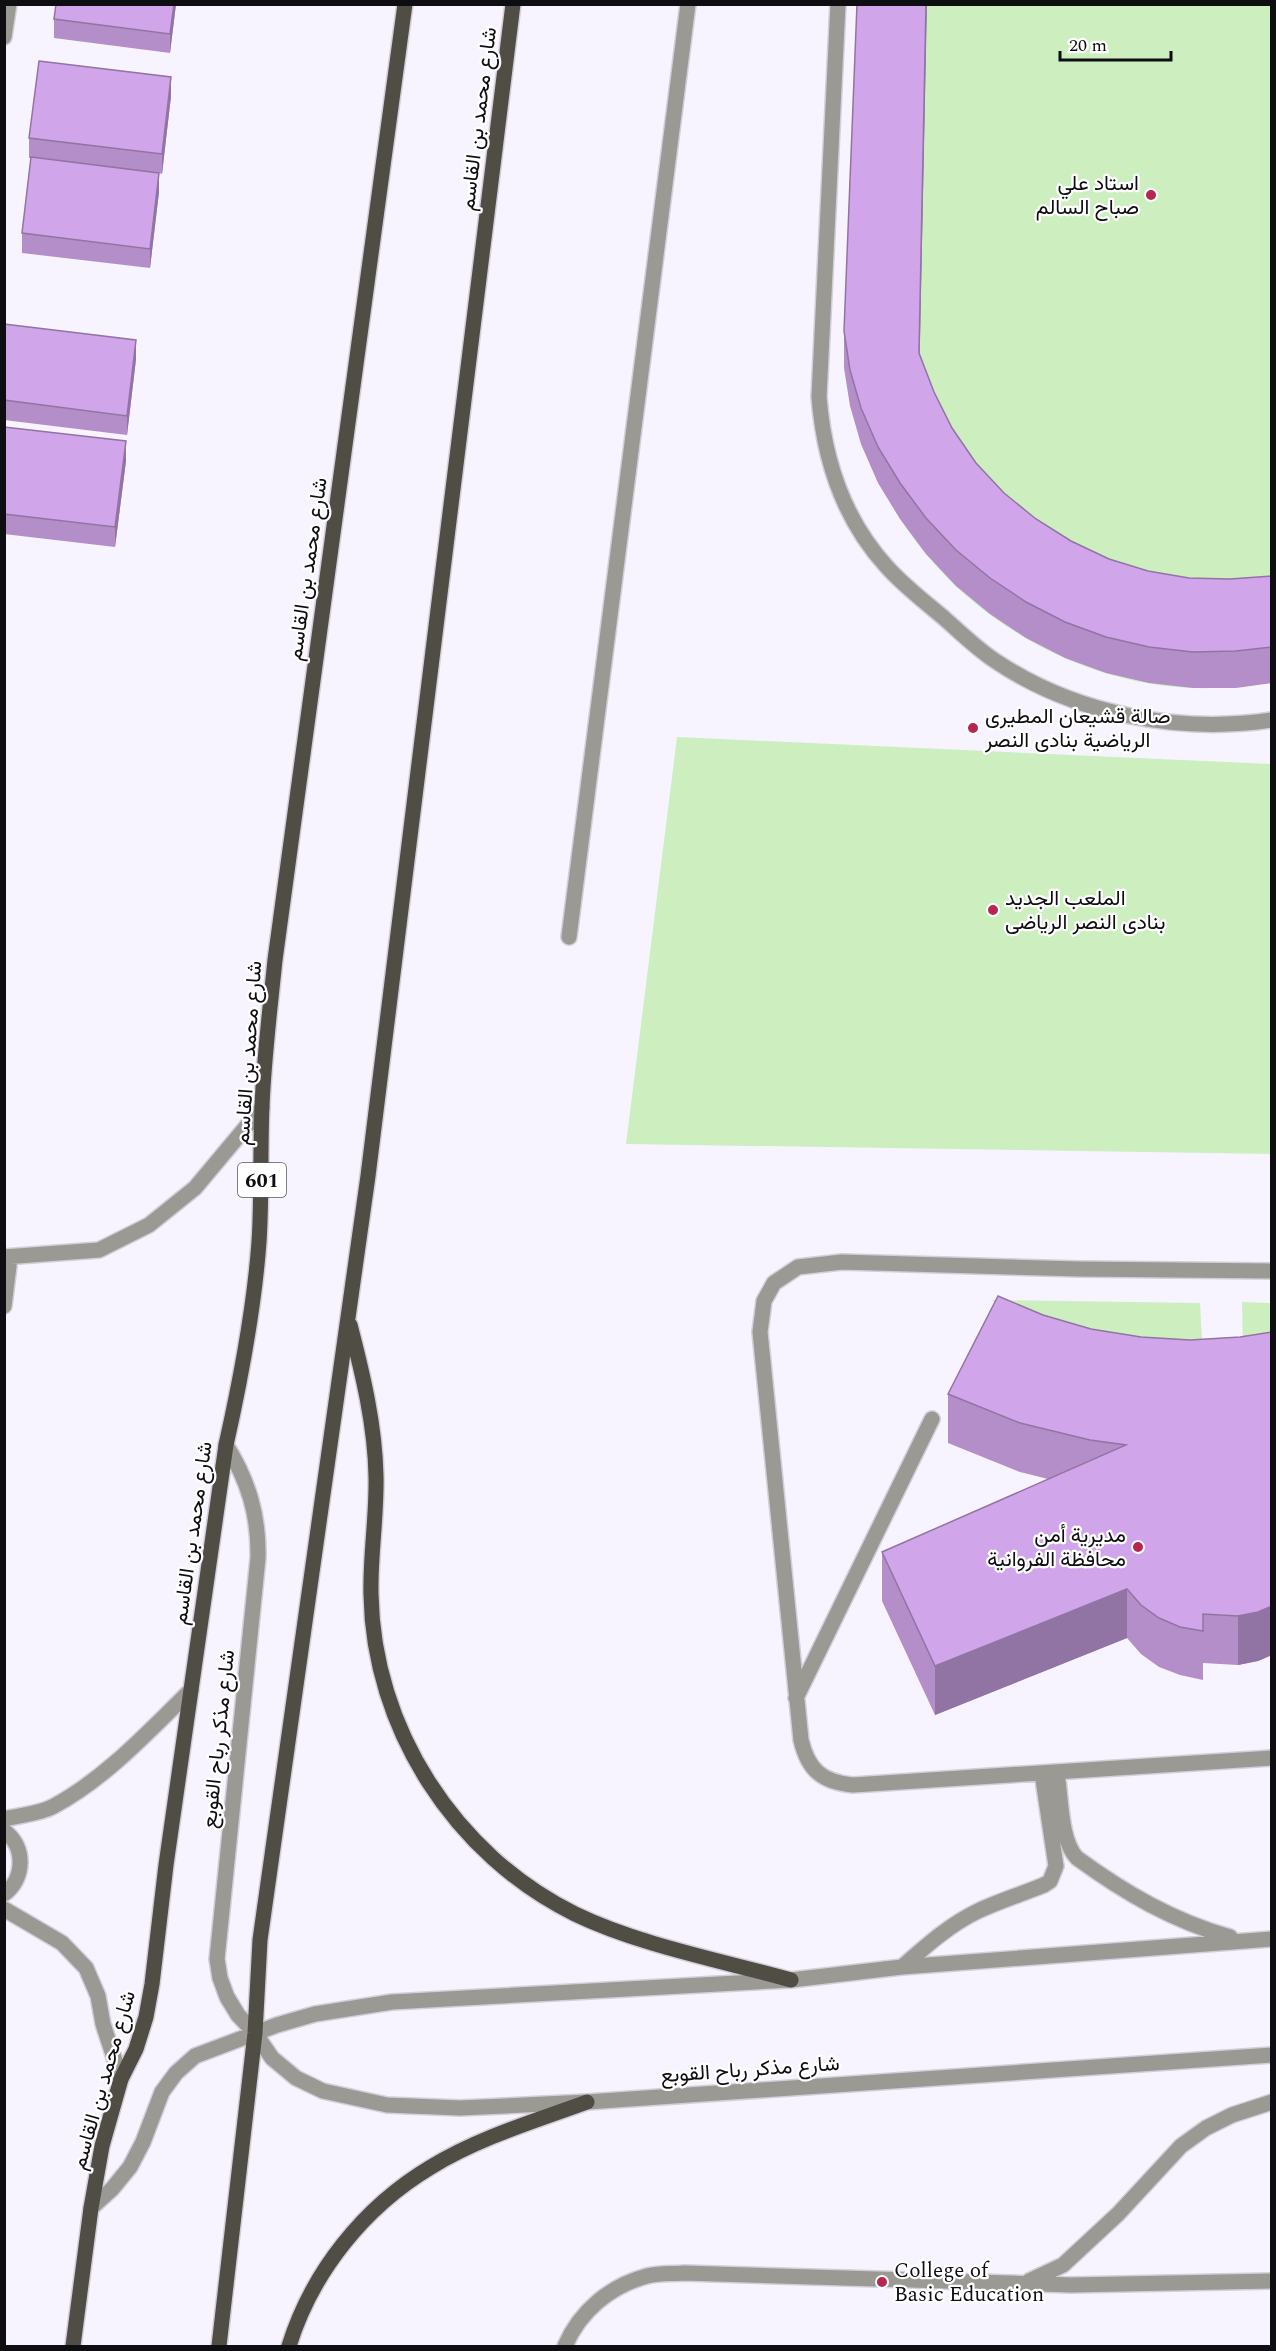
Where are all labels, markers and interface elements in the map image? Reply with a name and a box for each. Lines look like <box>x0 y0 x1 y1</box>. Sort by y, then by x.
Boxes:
scale bar <box>1060 24 1171 62</box>
street label: شارع محمد بن القاسم <box>452 25 506 213</box>
text: 20 m <box>1069 32 1107 59</box>
place label: استاد علي صباح السالم <box>1036 168 1139 224</box>
marker: استاد علي صباح السالم <box>1144 188 1158 202</box>
street label: شارع محمد بن القاسم <box>279 475 337 663</box>
place label: صالة قشيعان المطيرى الرياضية بنادى النصر <box>984 701 1171 757</box>
marker: صالة قشيعان المطيرى الرياضية بنادى النصر <box>966 721 980 735</box>
place label: الملعب الجديد بنادى النصر الرياضى <box>1005 883 1166 939</box>
marker: الملعب الجديد بنادى النصر الرياضى <box>986 903 1000 917</box>
street label: شارع محمد بن القاسم <box>227 960 271 1146</box>
road number: 601 <box>238 1163 286 1197</box>
street label: شارع محمد بن القاسم <box>164 1439 222 1627</box>
place label: مديرية أمن محافظة الفروانية <box>987 1520 1126 1576</box>
marker: مديرية أمن محافظة الفروانية <box>1131 1540 1145 1554</box>
street label: شارع مذكر رباح القوبع <box>194 1648 244 1830</box>
street label: شارع محمد بن القاسم <box>63 1987 145 2173</box>
street label: شارع مذكر رباح القوبع <box>659 2048 841 2092</box>
place label: College of Basic Education <box>894 2255 1044 2311</box>
marker: College of Basic Education <box>875 2275 889 2289</box>

